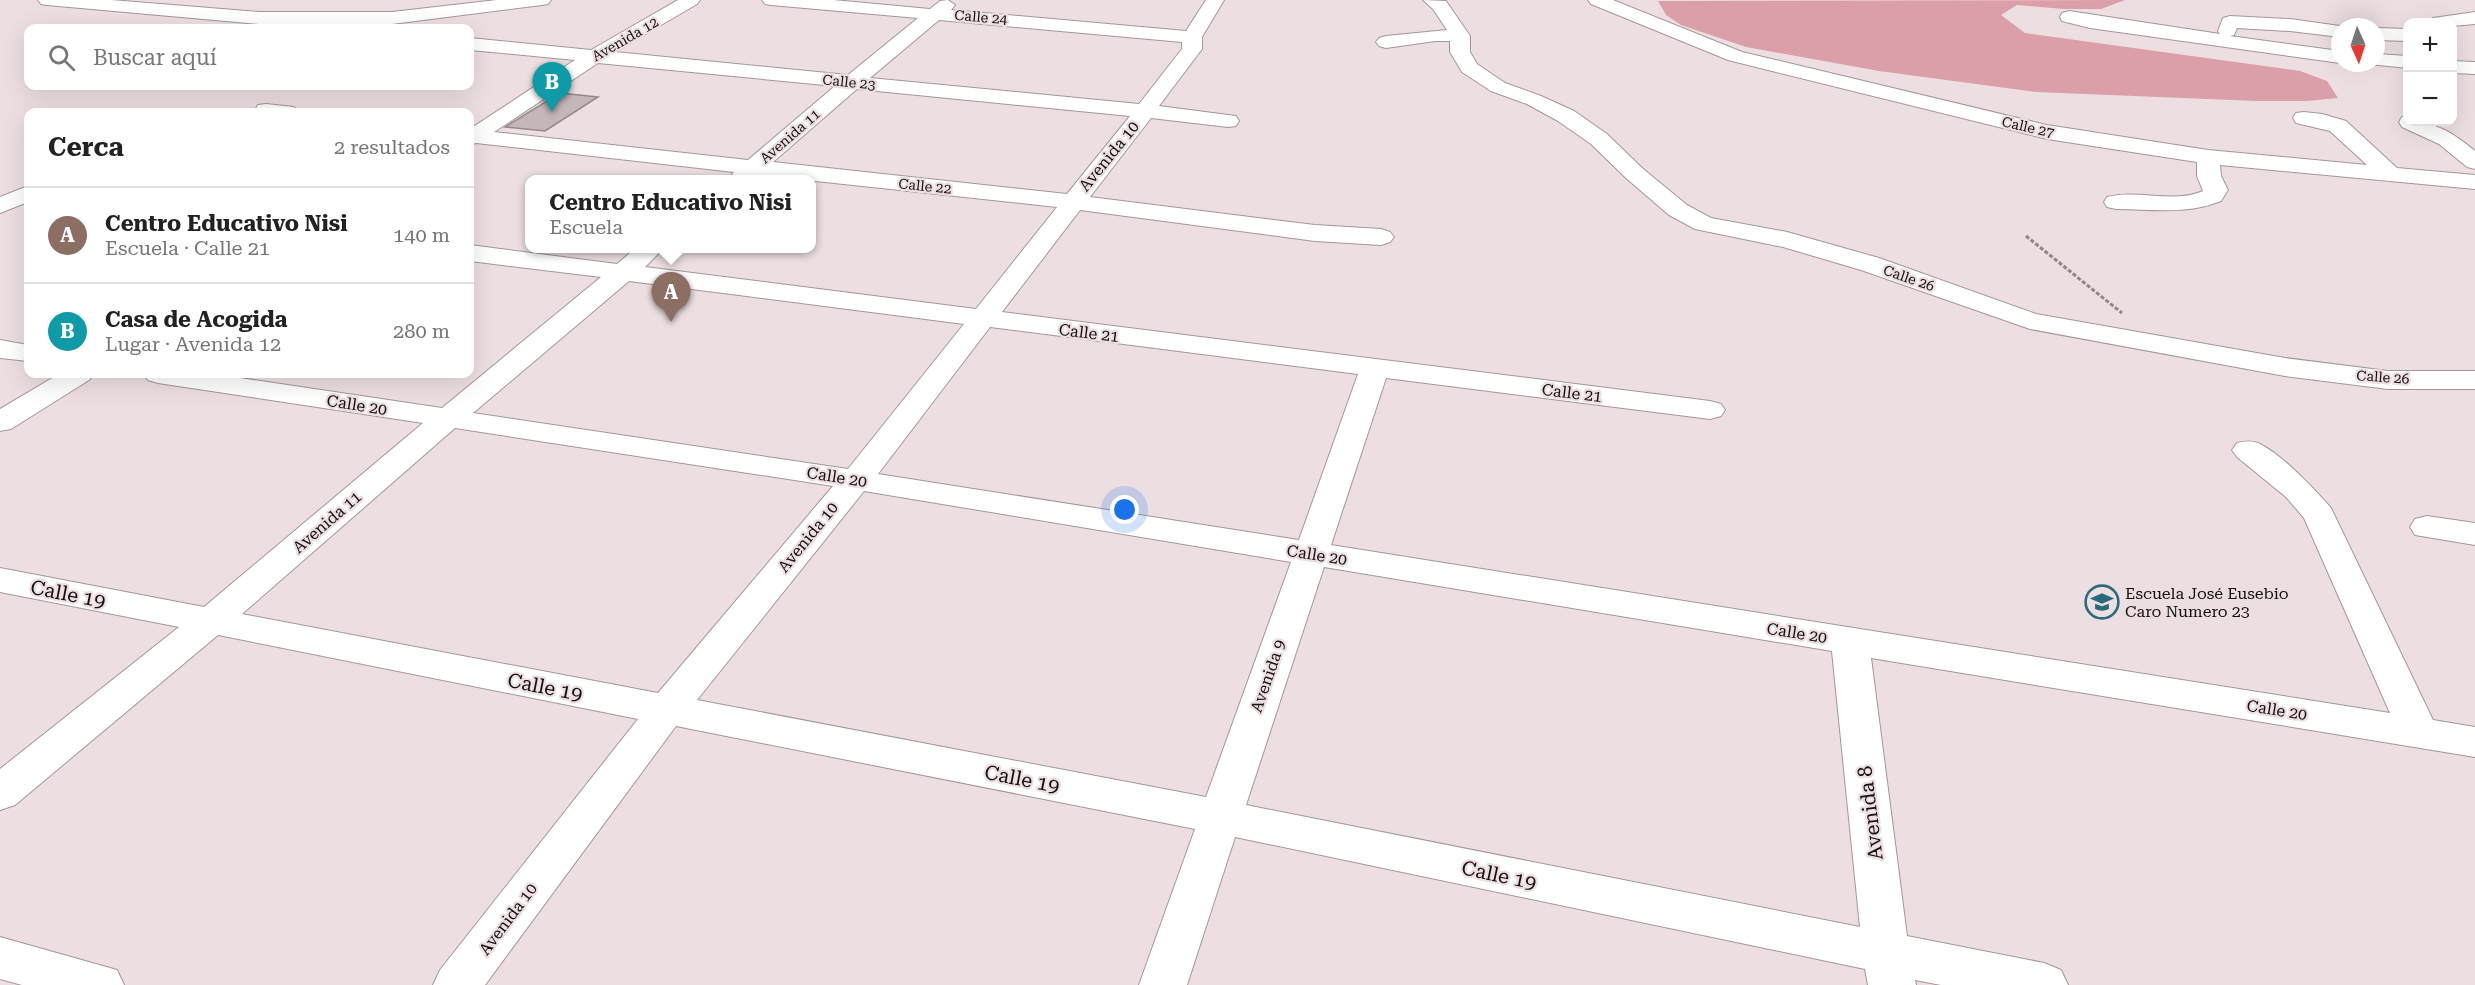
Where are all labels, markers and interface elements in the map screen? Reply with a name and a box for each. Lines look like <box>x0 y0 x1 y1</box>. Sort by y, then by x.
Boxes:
street label: Calle 24 <box>954 7 1008 27</box>
street label: Avenida 12 <box>589 13 661 64</box>
north arrow <box>2331 18 2385 72</box>
map controls <box>2403 18 2457 126</box>
button: + <box>2403 18 2457 72</box>
search box <box>24 24 474 90</box>
icon: search <box>45 41 78 74</box>
text: Buscar aquí <box>93 45 217 70</box>
pin: B <box>532 63 572 112</box>
street label: Calle 23 <box>822 71 876 93</box>
button: − <box>2403 72 2457 126</box>
street label: Avenida 11 <box>757 106 823 166</box>
street label: Calle 27 <box>2000 113 2056 141</box>
street label: Avenida 10 <box>1075 117 1143 195</box>
text: Cerca <box>48 132 124 162</box>
text: 2 resultados <box>334 135 450 159</box>
popup <box>525 175 816 253</box>
street label: Calle 22 <box>898 175 952 197</box>
text: Centro Educativo Nisi <box>549 190 792 215</box>
text: Centro Educativo Nisi <box>105 211 348 236</box>
text: Escuela <box>549 215 623 239</box>
text: A <box>60 223 75 247</box>
text: 140 m <box>393 223 450 247</box>
text: Escuela · Calle 21 <box>105 236 270 260</box>
street label: Calle 26 <box>1881 262 1937 294</box>
pin: A <box>652 272 690 322</box>
text: Casa de Acogida <box>105 307 288 332</box>
text: B <box>60 319 75 343</box>
text: 280 m <box>393 319 450 343</box>
street label: Calle 21 <box>1058 320 1120 346</box>
text: Lugar · Avenida 12 <box>105 332 281 356</box>
street label: Calle 26 <box>2356 367 2410 387</box>
street label: Calle 21 <box>1541 380 1603 406</box>
street label: Calle 20 <box>325 391 389 419</box>
street label: Calle 20 <box>805 463 869 491</box>
street label: Avenida 11 <box>289 487 365 557</box>
your location <box>1110 495 1139 524</box>
street label: Avenida 10 <box>774 498 842 576</box>
street label: Calle 20 <box>1285 541 1349 569</box>
street label: Calle 19 <box>28 575 108 613</box>
school or university icon: Escuela José Eusebio Caro Numero 23 <box>2084 584 2120 620</box>
place label: Escuela José Eusebio Caro Numero 23 <box>2125 584 2289 621</box>
street label: Calle 20 <box>1765 619 1829 647</box>
street label: Avenida 9 <box>1247 637 1289 715</box>
street label: Calle 19 <box>505 668 585 706</box>
street label: Calle 20 <box>2245 696 2309 724</box>
street label: Calle 19 <box>982 760 1062 798</box>
street label: Avenida 8 <box>1852 765 1888 861</box>
street label: Calle 19 <box>1459 855 1539 895</box>
street label: Avenida 10 <box>475 879 541 959</box>

